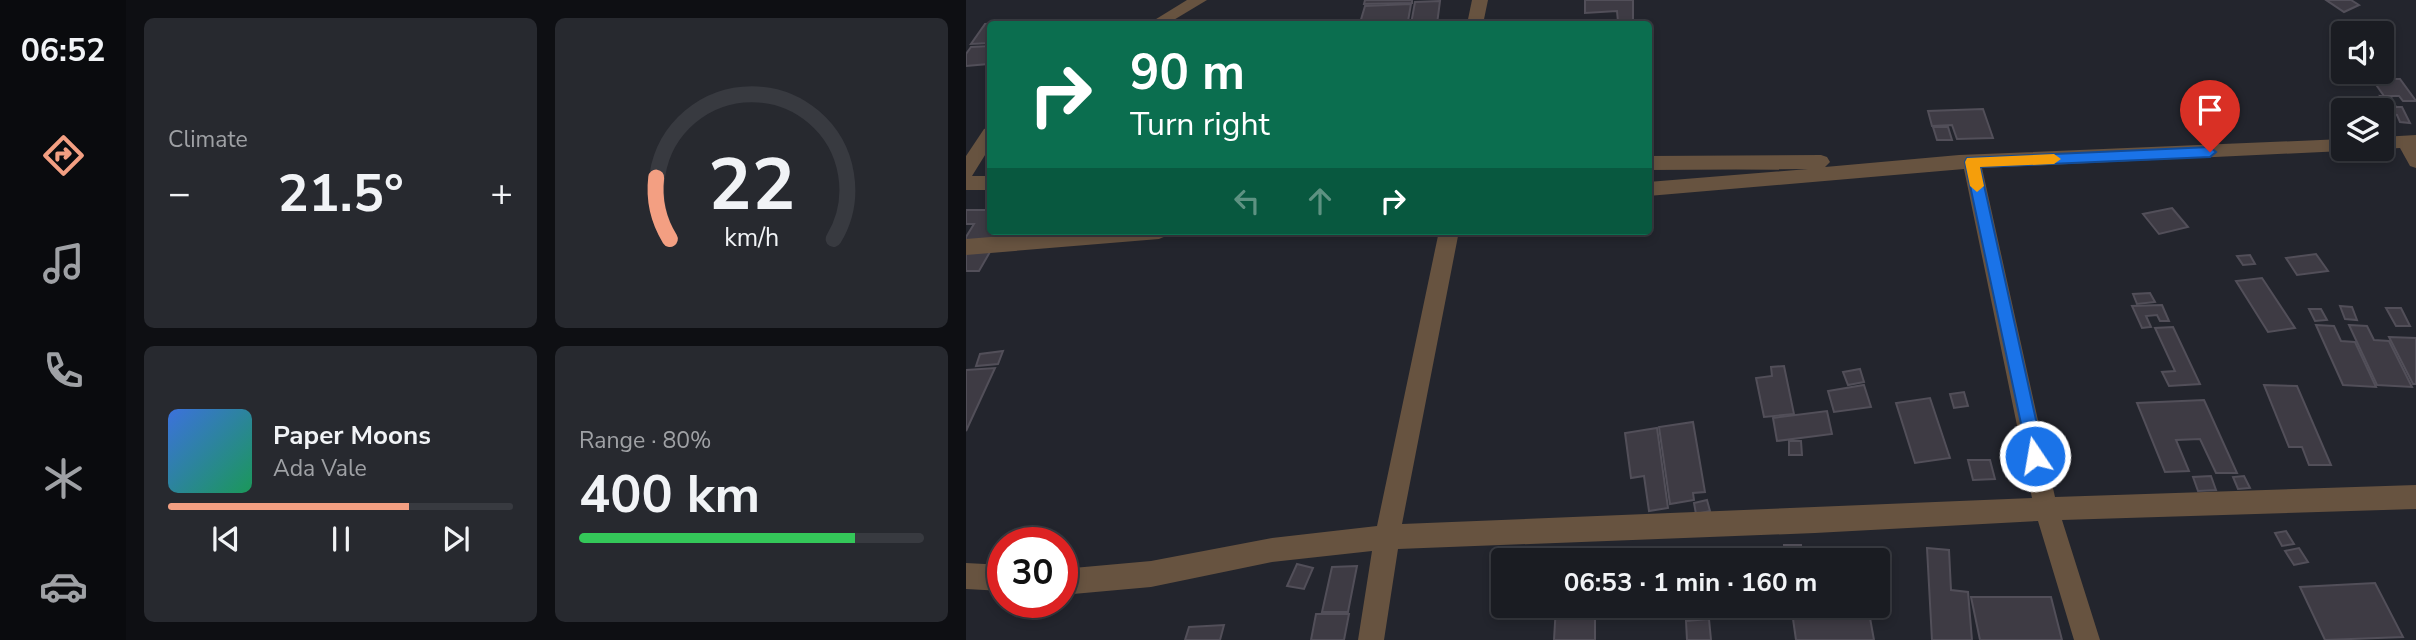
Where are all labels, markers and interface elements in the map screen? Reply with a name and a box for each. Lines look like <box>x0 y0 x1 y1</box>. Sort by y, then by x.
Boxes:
map controls <box>2331 21 2394 161</box>
button: sound <box>2331 21 2394 84</box>
text: 06:52 <box>21 29 105 72</box>
text: 90 m <box>1130 39 1245 106</box>
icon: right <box>1015 49 1106 140</box>
pin <box>2180 80 2240 152</box>
icon: arrive <box>2191 91 2229 129</box>
button: layers <box>2331 98 2394 161</box>
text: Turn right <box>1130 103 1270 146</box>
text: Climate <box>168 124 248 155</box>
icon: directions <box>39 131 88 180</box>
text: 22 <box>708 135 795 235</box>
text: 21.5° <box>277 158 404 229</box>
text: − <box>168 168 191 219</box>
text: + <box>490 168 513 219</box>
icon: left <box>1228 182 1266 220</box>
icon: ahead <box>1301 182 1339 220</box>
icon: right <box>1374 182 1412 220</box>
text: km/h <box>724 221 779 255</box>
icon: music <box>39 239 88 288</box>
icon: phone <box>39 346 88 395</box>
text: Paper Moons <box>273 418 431 453</box>
position arrow <box>1998 419 2072 493</box>
text: Range · 80% <box>579 425 711 456</box>
text: Ada Vale <box>273 453 367 484</box>
icon: climate <box>39 454 88 503</box>
text: 400 km <box>579 459 760 530</box>
icon: previous <box>207 520 245 558</box>
icon: pause <box>322 520 360 558</box>
icon: next <box>437 520 475 558</box>
speed limit sign: 30 <box>987 527 1078 618</box>
icon: car <box>39 562 88 611</box>
text: 06:53 · 1 min · 160 m <box>1564 565 1817 600</box>

